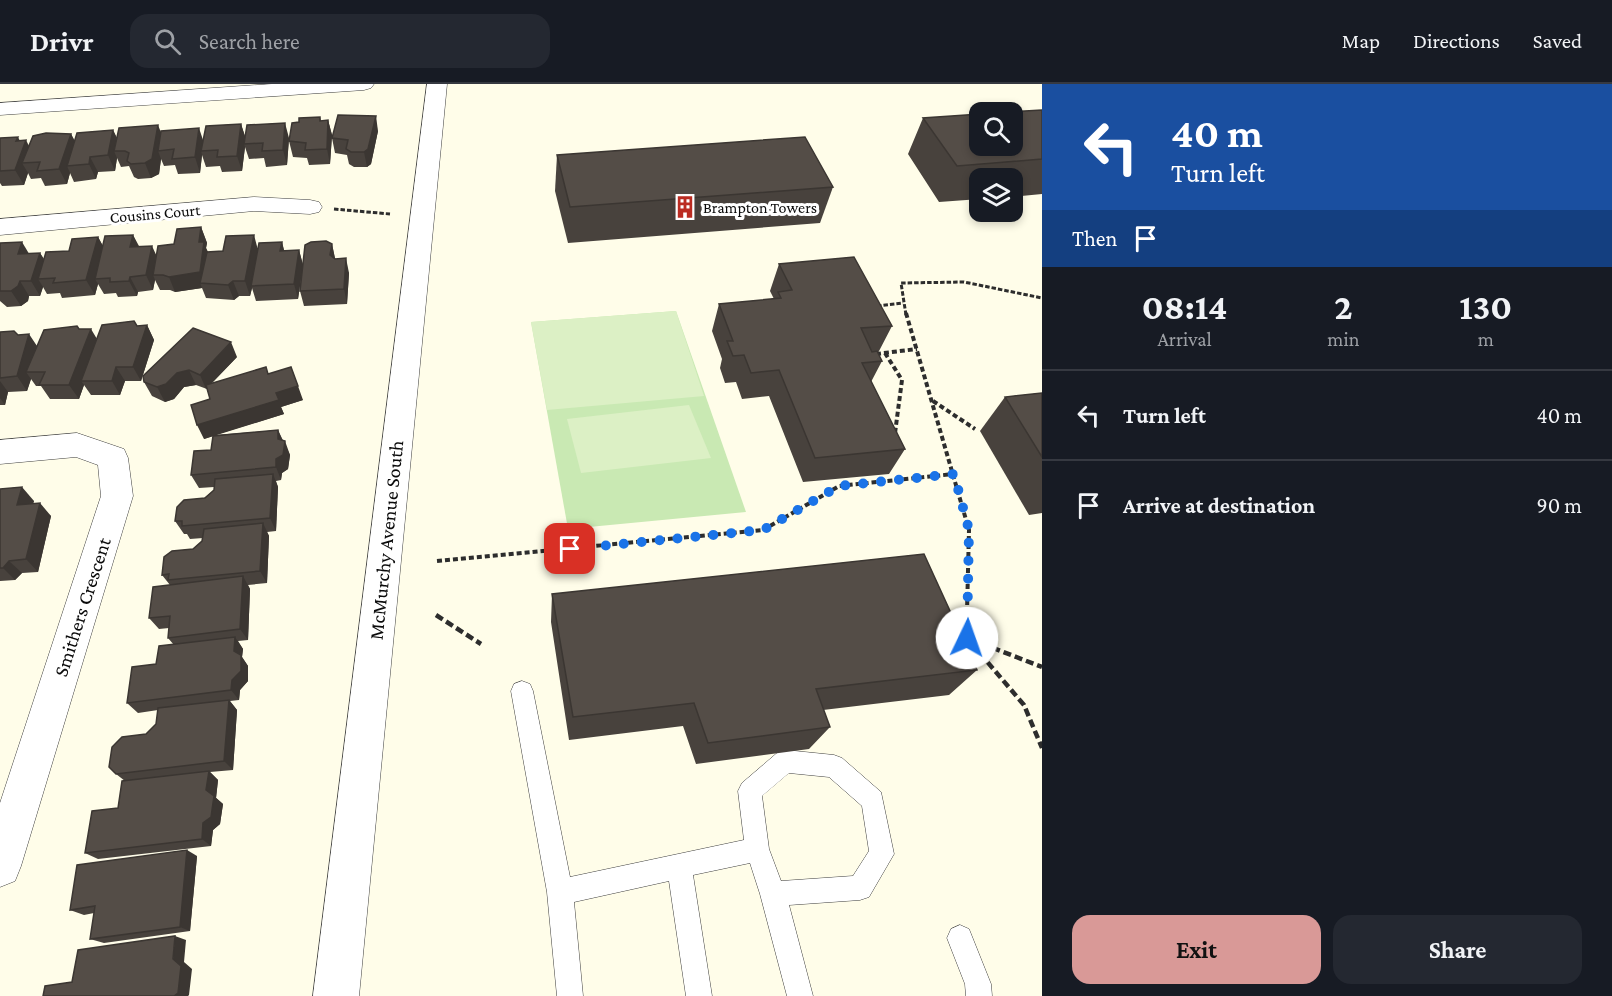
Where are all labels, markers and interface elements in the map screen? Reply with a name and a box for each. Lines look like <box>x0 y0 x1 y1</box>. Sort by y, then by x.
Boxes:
search box <box>130 14 550 68</box>
icon: search <box>151 25 184 58</box>
text: Drivr <box>30 26 94 57</box>
text: Search here <box>199 29 300 54</box>
text: Map <box>1342 29 1380 53</box>
text: Directions <box>1413 29 1500 53</box>
text: Saved <box>1533 29 1582 53</box>
map controls <box>969 102 1023 222</box>
button: search <box>969 102 1023 156</box>
icon: left <box>1072 108 1150 186</box>
text: 40 m <box>1171 109 1263 156</box>
text: Turn left <box>1171 158 1265 188</box>
button: layers <box>969 168 1023 222</box>
building icon: Brampton Towers <box>672 194 698 220</box>
place label: Brampton Towers <box>703 199 817 217</box>
street label: Cousins Court <box>109 201 202 226</box>
icon: arrive <box>1129 222 1162 255</box>
text: Then <box>1072 226 1117 251</box>
text: 08:14 <box>1142 287 1228 327</box>
text: 2 <box>1334 287 1353 327</box>
text: 130 <box>1459 287 1512 327</box>
text: Arrival <box>1157 328 1212 350</box>
text: min <box>1327 328 1359 350</box>
text: m <box>1478 328 1494 350</box>
icon: left <box>1072 399 1105 432</box>
text: Turn left <box>1123 403 1206 428</box>
text: 40 m <box>1537 403 1582 428</box>
street label: McMurchy Avenue South <box>365 439 408 641</box>
icon: arrive <box>1072 489 1105 522</box>
text: Arrive at destination <box>1123 493 1315 518</box>
text: 90 m <box>1537 493 1582 518</box>
pin <box>544 523 595 574</box>
icon: arrive <box>553 532 586 565</box>
street label: Smithers Crescent <box>49 534 115 679</box>
position arrow <box>935 606 999 670</box>
button: Exit <box>1072 915 1321 984</box>
button: Share <box>1333 915 1582 984</box>

